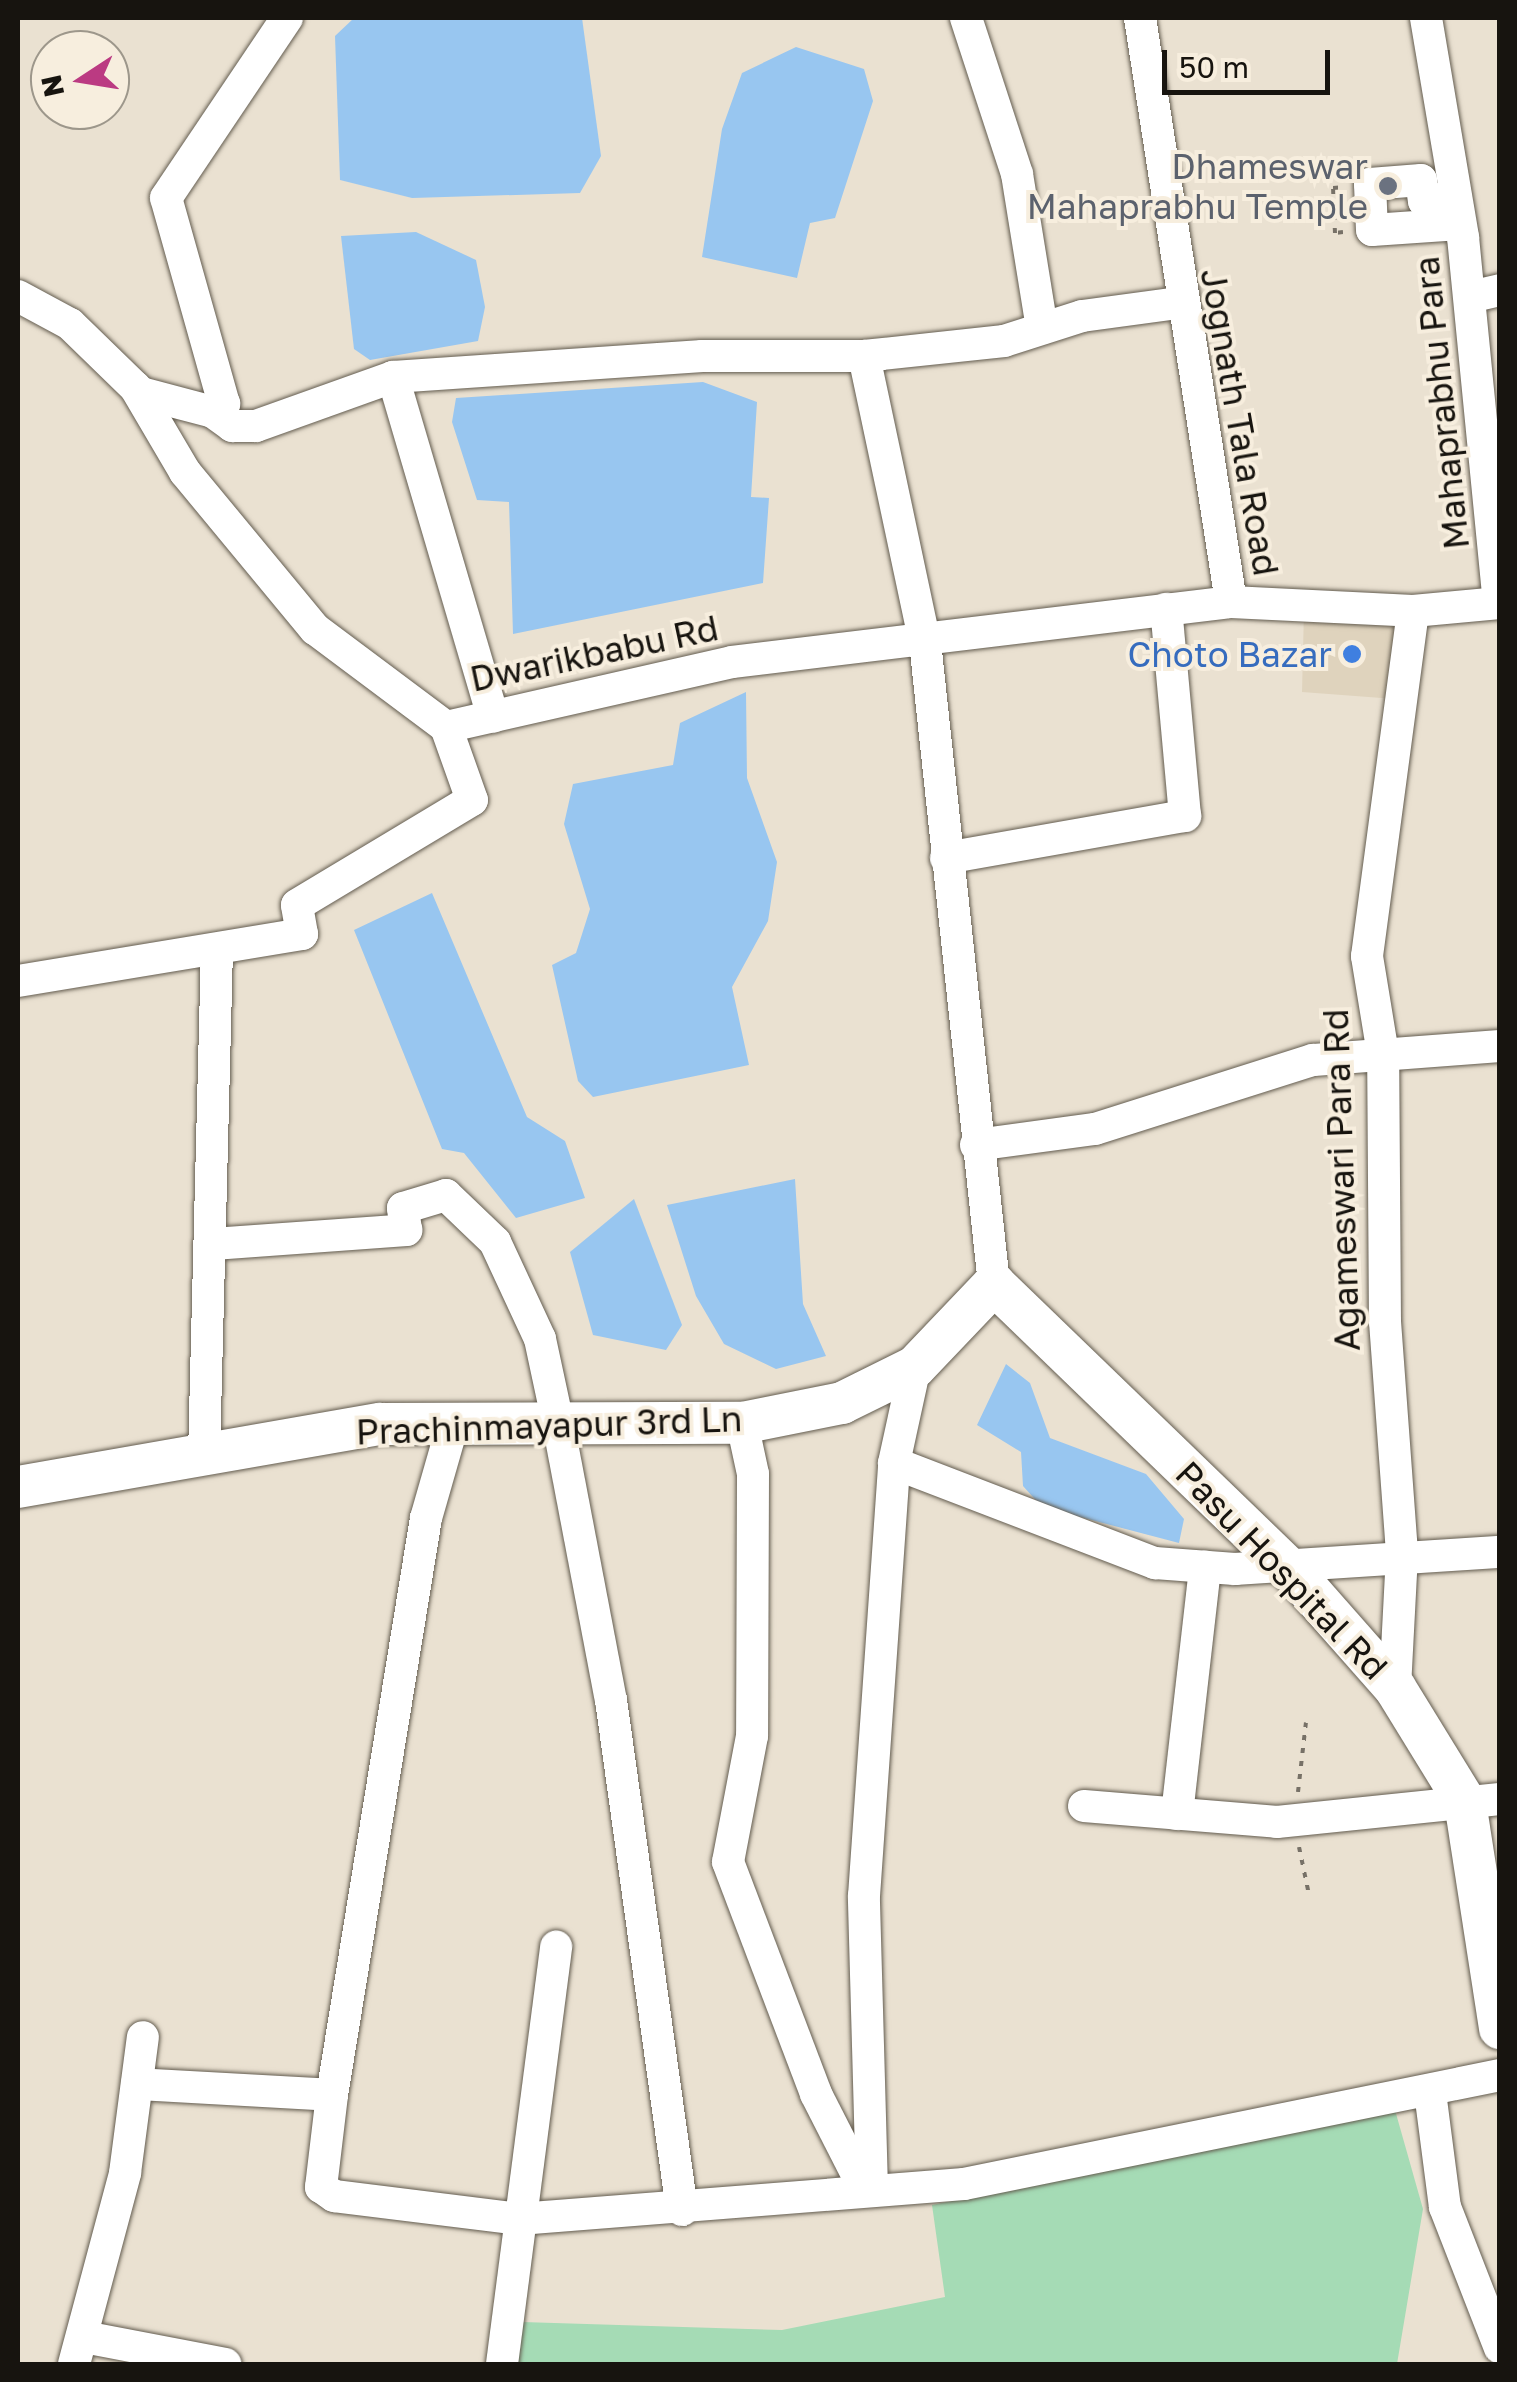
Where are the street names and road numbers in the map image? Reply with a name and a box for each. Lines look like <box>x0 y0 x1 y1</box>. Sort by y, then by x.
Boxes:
street label: Mahaprabhu Para <box>1405 255 1477 551</box>
street label: Jognath Tala Road <box>1192 265 1288 579</box>
street label: Dwarikbabu Rd <box>466 606 722 700</box>
street label: Agameswari Para Rd <box>1314 1008 1368 1352</box>
street label: Prachinmayapur 3rd Ln <box>355 1397 743 1453</box>
street label: Pasu Hospital Rd <box>1167 1452 1397 1688</box>

